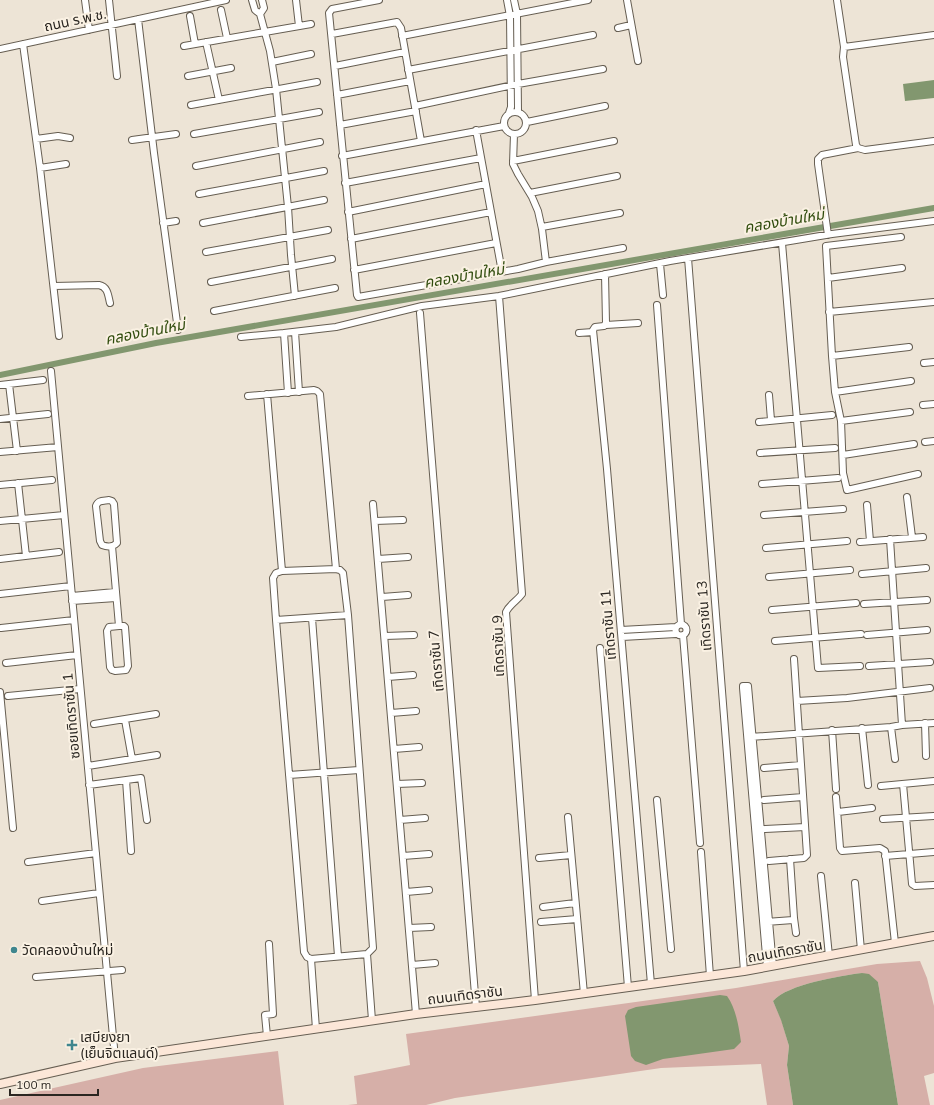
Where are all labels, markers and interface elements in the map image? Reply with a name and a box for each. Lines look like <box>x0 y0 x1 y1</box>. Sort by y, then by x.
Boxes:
street label: ถนน ร.พ.ช. <box>42 5 108 35</box>
water label: คลองบ้านใหม่ <box>742 204 828 237</box>
water label: คลองบ้านใหม่ <box>422 259 508 292</box>
water label: คลองบ้านใหม่ <box>103 314 189 349</box>
street label: เทิดราชัน 13 <box>693 580 715 652</box>
street label: เทิดราชัน 11 <box>596 589 620 661</box>
street label: เทิดราชัน 9 <box>488 615 508 677</box>
street label: เทิดราชัน 7 <box>424 629 448 693</box>
street label: ซอยเทิดราชัน 1 <box>58 672 84 760</box>
street label: ถนนเทิดราชัน <box>746 936 824 966</box>
place label: วัดคลองบ้านใหม่ <box>22 941 113 959</box>
marker: วัดคลองบ้านใหม่ <box>9 945 19 955</box>
street label: ถนนเทิดราชัน <box>426 981 504 1009</box>
place label: เสบียงยา (เย็นจิตแลนด์) <box>80 1028 159 1062</box>
marker: เสบียงยา (เย็นจิตแลนด์) <box>67 1040 77 1050</box>
scale bar <box>10 1071 98 1097</box>
text: 100 m <box>16 1077 51 1092</box>

